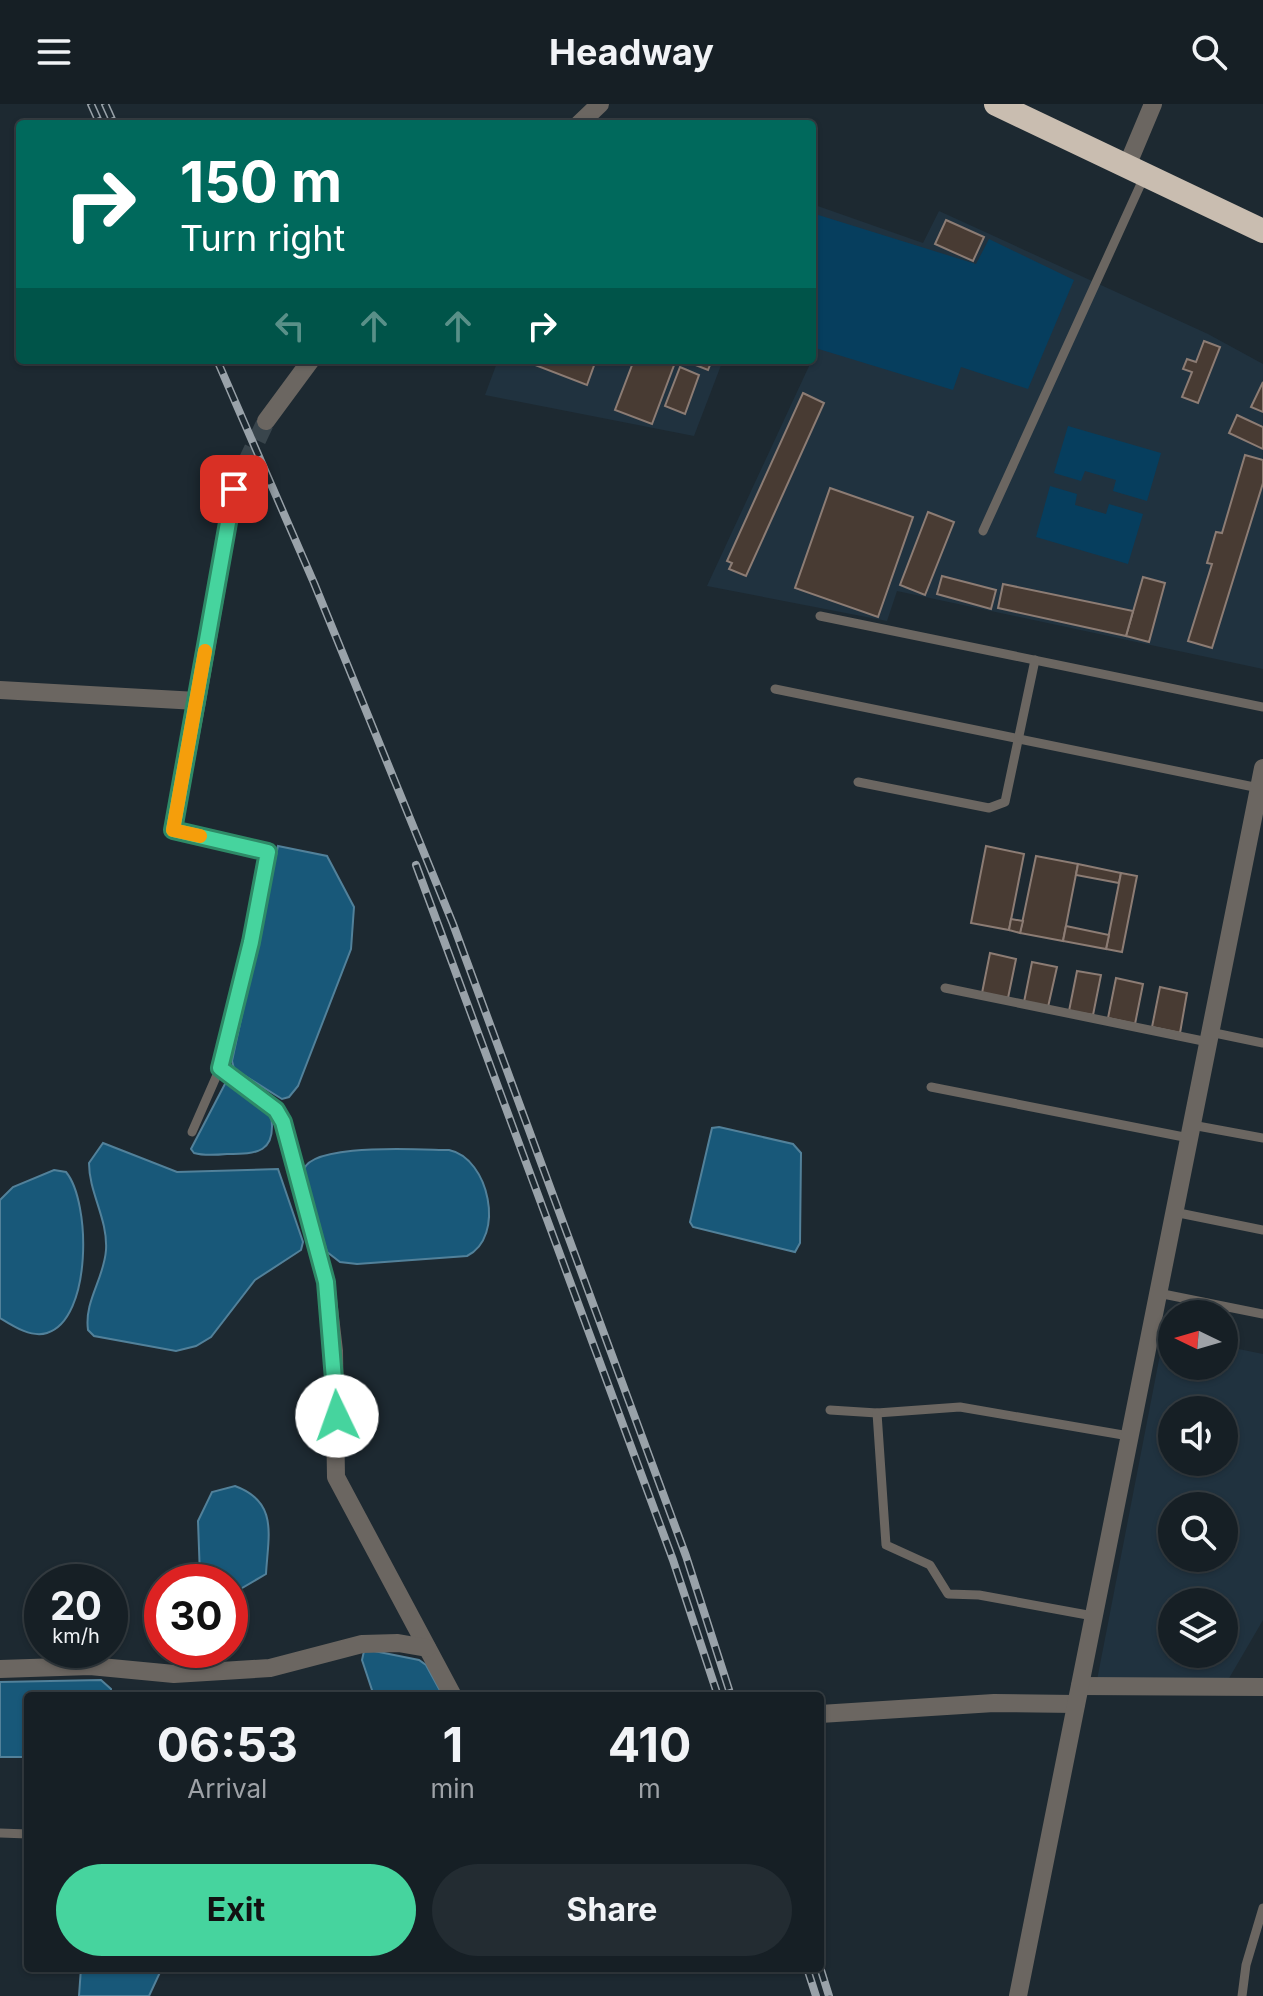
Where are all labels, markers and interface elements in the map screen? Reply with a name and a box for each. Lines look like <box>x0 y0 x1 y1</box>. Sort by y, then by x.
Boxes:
icon: menu <box>32 30 76 74</box>
text: Headway <box>549 30 714 74</box>
icon: search <box>1187 30 1231 74</box>
text: 150 m <box>180 148 342 216</box>
icon: right <box>48 152 152 256</box>
text: Turn right <box>180 216 345 260</box>
icon: left <box>268 304 312 348</box>
icon: ahead <box>352 304 396 348</box>
icon: ahead <box>436 304 480 348</box>
icon: right <box>520 304 564 348</box>
pin <box>200 455 268 523</box>
icon: arrive <box>212 467 256 511</box>
north arrow <box>1158 1300 1238 1380</box>
map controls <box>1158 1300 1238 1668</box>
position arrow <box>295 1374 379 1458</box>
button: sound <box>1158 1396 1238 1476</box>
button: search <box>1158 1492 1238 1572</box>
speed limit sign: 30 <box>144 1564 248 1668</box>
text: 20 <box>50 1581 102 1630</box>
button: layers <box>1158 1588 1238 1668</box>
text: km/h <box>52 1624 100 1648</box>
text: 06:53 <box>157 1715 298 1774</box>
text: 1 <box>442 1715 463 1774</box>
text: 410 <box>608 1715 691 1774</box>
text: Arrival <box>187 1773 267 1804</box>
text: min <box>431 1773 475 1804</box>
text: m <box>638 1773 661 1804</box>
button: Exit <box>56 1864 416 1956</box>
button: Share <box>432 1864 792 1956</box>

